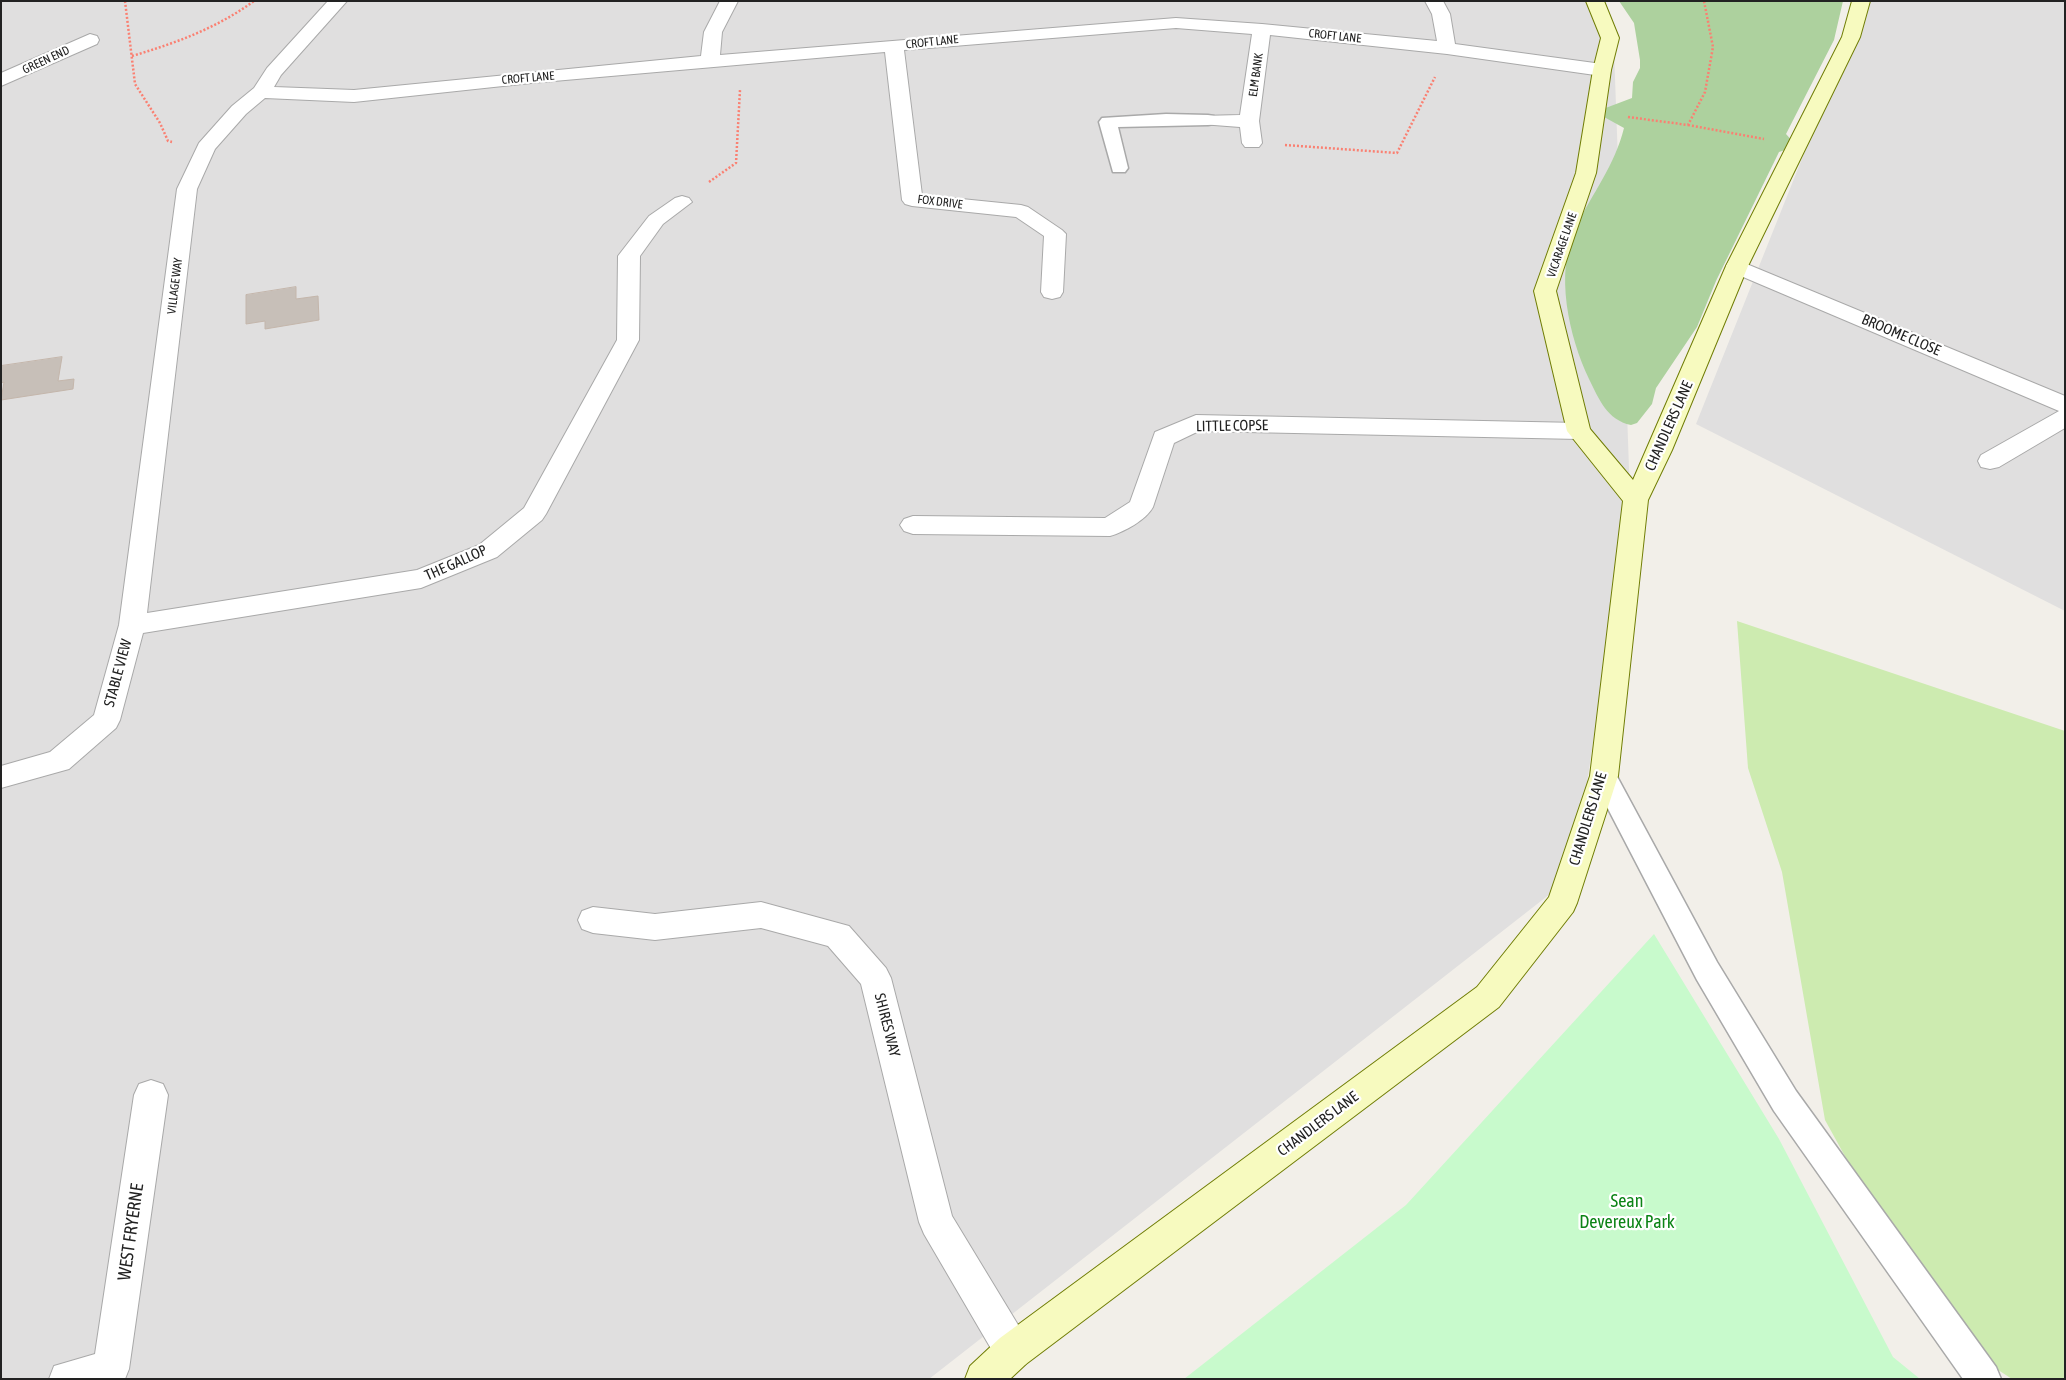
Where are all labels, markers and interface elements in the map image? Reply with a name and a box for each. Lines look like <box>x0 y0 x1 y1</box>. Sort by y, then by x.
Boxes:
street label: CROFT LANE <box>1308 26 1362 46</box>
street label: CROFT LANE <box>905 32 959 52</box>
street label: GREEN END <box>20 43 72 77</box>
street label: ELM BANK <box>1246 52 1266 98</box>
street label: CROFT LANE <box>501 69 555 87</box>
street label: FOX DRIVE <box>917 192 963 212</box>
street label: VICARAGE LANE <box>1544 211 1580 279</box>
street label: VILLAGE WAY <box>164 257 186 315</box>
street label: BROOME CLOSE <box>1859 310 1943 360</box>
street label: CHANDLERS LANE <box>1641 378 1697 474</box>
street label: LITTLE COPSE <box>1196 416 1268 436</box>
street label: THE GALLOP <box>422 541 490 585</box>
street label: STABLE VIEW <box>100 637 136 709</box>
street label: CHANDLERS LANE <box>1565 770 1611 868</box>
street label: SHIRES WAY <box>870 991 904 1059</box>
street label: CHANDLERS LANE <box>1274 1088 1362 1160</box>
street label: WEST FRYERNE <box>114 1182 148 1282</box>
park label: Sean Devereux Park <box>1579 1190 1675 1232</box>

